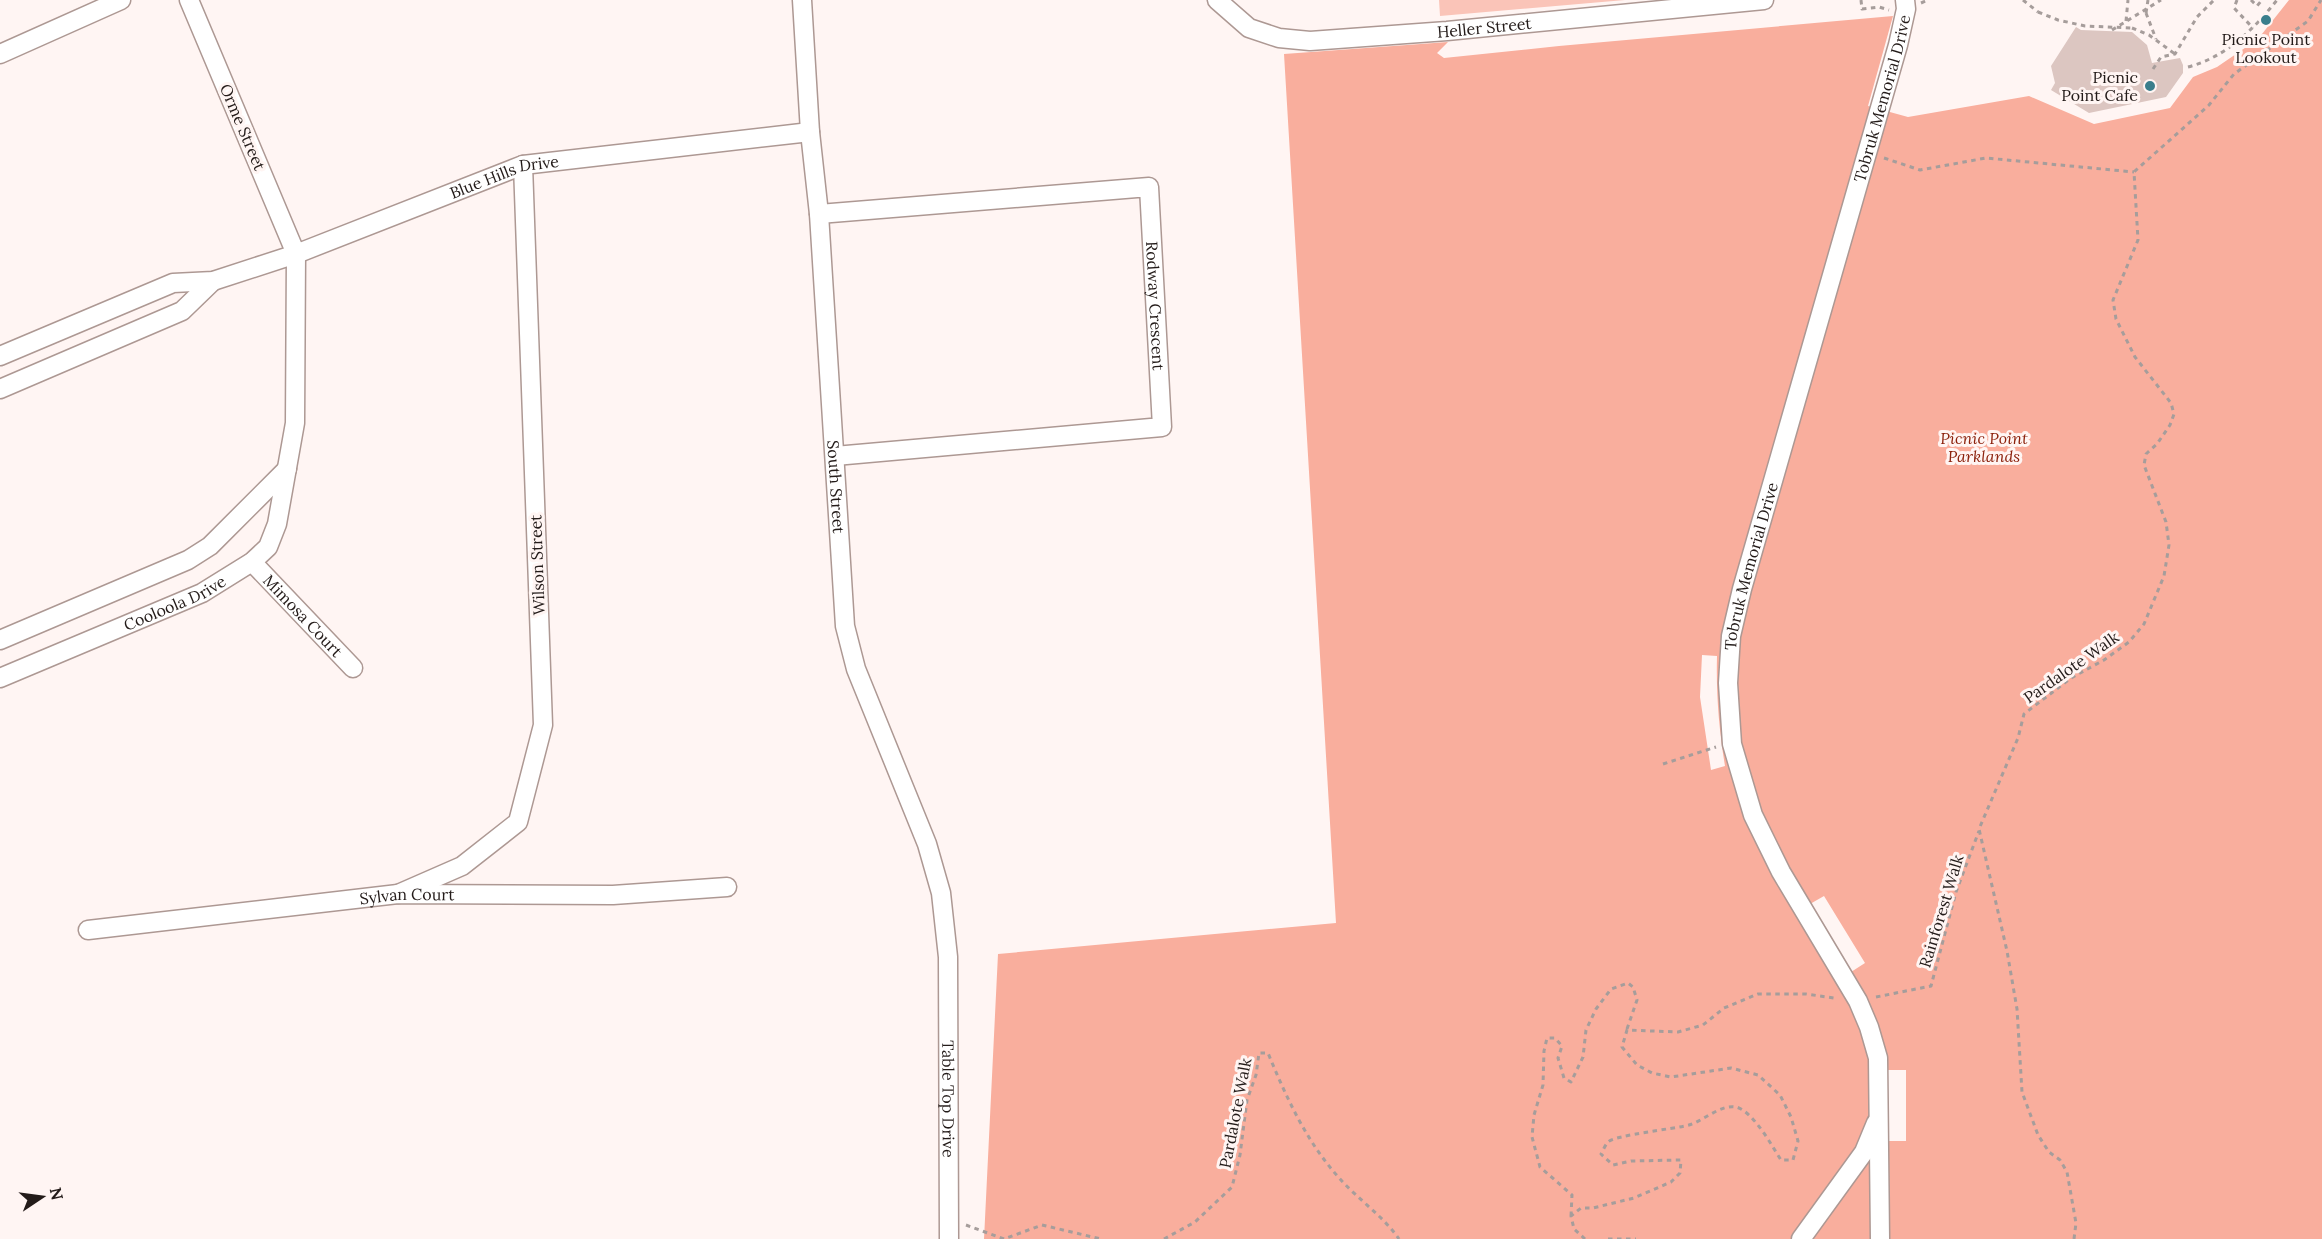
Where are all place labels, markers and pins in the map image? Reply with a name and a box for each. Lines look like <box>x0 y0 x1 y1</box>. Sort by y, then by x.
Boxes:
marker: Picnic Point Lookout <box>2259 13 2273 27</box>
place label: Picnic Point Lookout <box>2222 29 2311 67</box>
place label: Picnic Point Cafe <box>2061 67 2138 105</box>
marker: Picnic Point Cafe <box>2143 79 2157 93</box>

